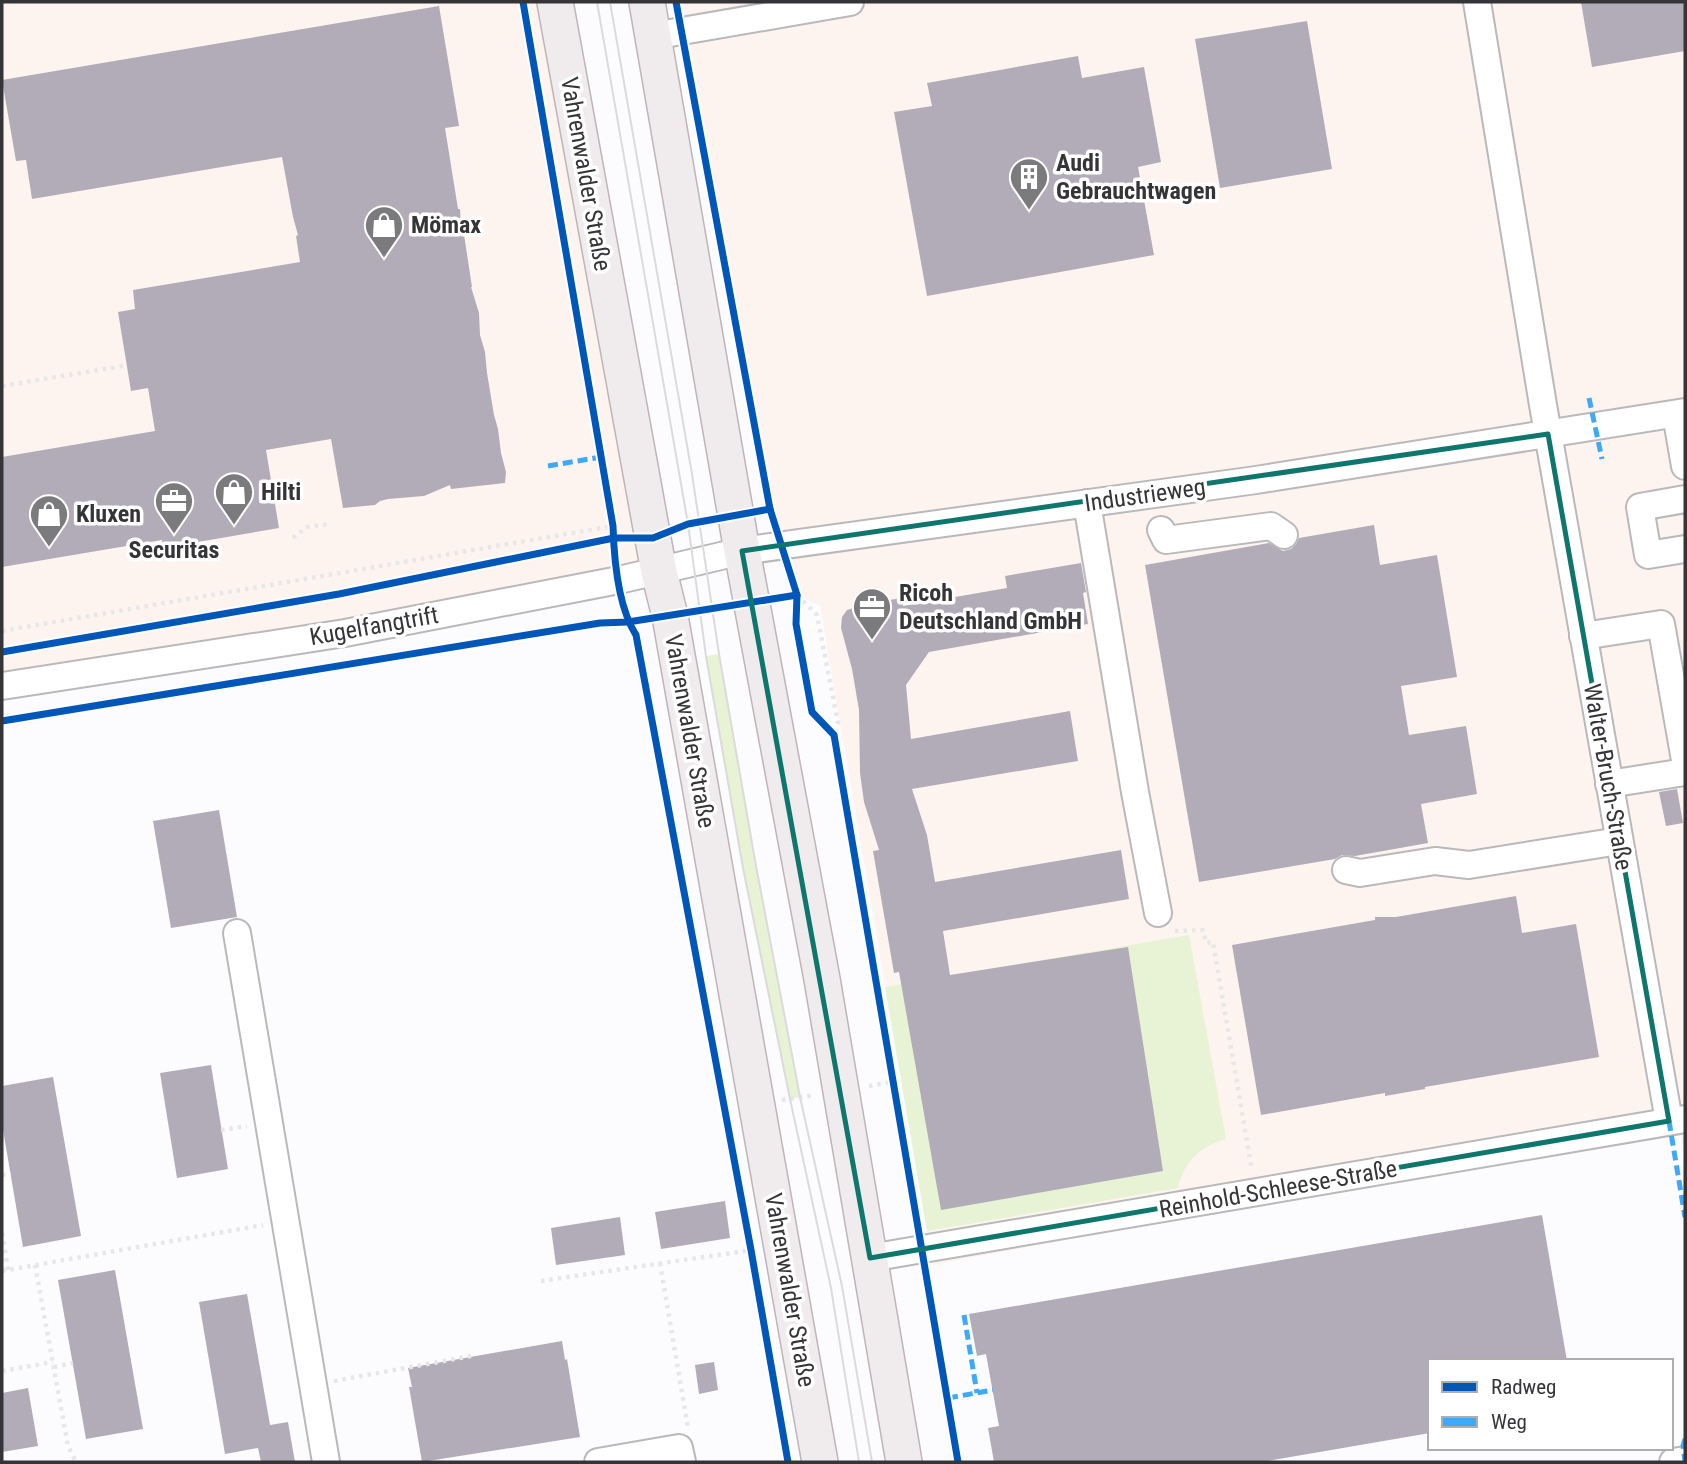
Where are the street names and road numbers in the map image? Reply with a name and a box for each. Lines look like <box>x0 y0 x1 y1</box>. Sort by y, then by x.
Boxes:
street label: Vahrenwalder Straße <box>555 75 617 273</box>
street label: Industrieweg <box>1083 473 1207 517</box>
street label: Kugelfangtrift <box>307 601 441 651</box>
street label: Vahrenwalder Straße <box>659 632 721 830</box>
street label: Walter-Bruch-Straße <box>1578 682 1638 872</box>
street label: Reinhold-Schleese-Straße <box>1157 1154 1399 1224</box>
street label: Vahrenwalder Straße <box>759 1191 821 1389</box>

